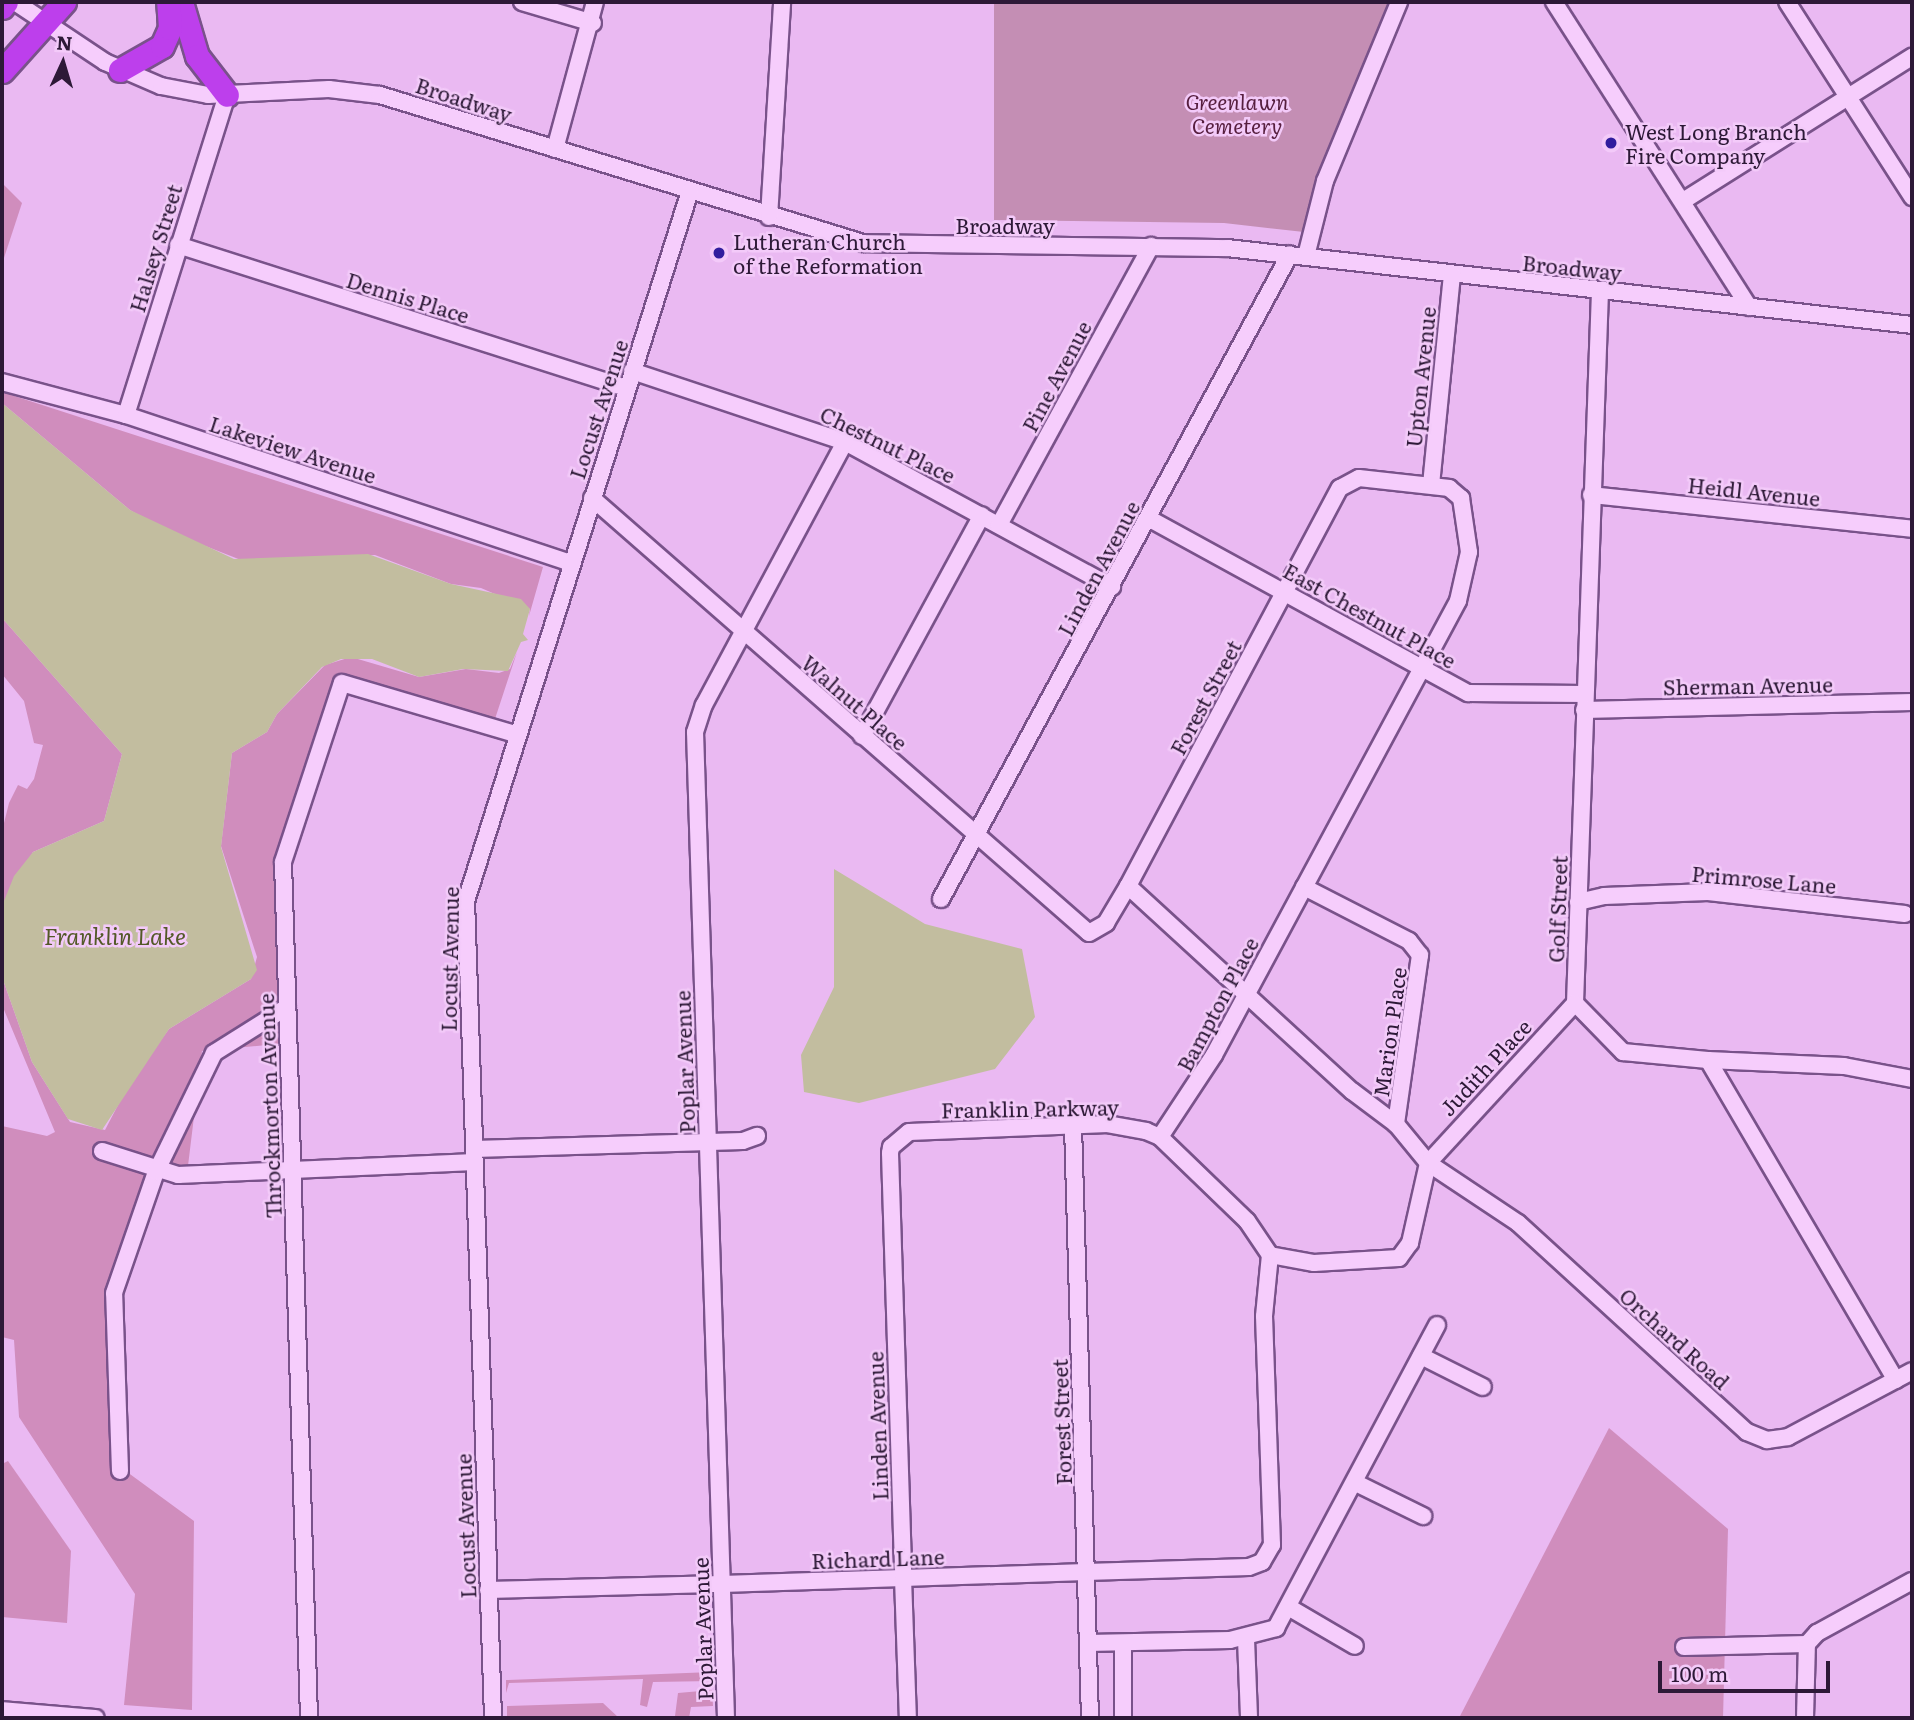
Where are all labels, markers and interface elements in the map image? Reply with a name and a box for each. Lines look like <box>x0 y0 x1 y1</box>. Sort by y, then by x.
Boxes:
north arrow <box>28 28 98 98</box>
text: N <box>56 28 73 57</box>
street label: Broadway <box>413 72 515 126</box>
park label: Greenlawn Cemetery <box>1185 88 1289 138</box>
place label: West Long Branch Fire Company <box>1625 118 1807 168</box>
marker: West Long Branch Fire Company <box>1603 135 1619 151</box>
street label: Halsey Street <box>124 181 186 315</box>
street label: Broadway <box>955 212 1055 238</box>
place label: Lutheran Church of the Reformation <box>733 228 923 278</box>
marker: Lutheran Church of the Reformation <box>711 245 727 261</box>
street label: Broadway <box>1521 249 1623 285</box>
street label: Dennis Place <box>344 266 472 328</box>
street label: Upton Avenue <box>1400 305 1440 449</box>
street label: Pine Avenue <box>1016 316 1096 436</box>
street label: Locust Avenue <box>564 336 632 482</box>
street label: Chestnut Place <box>816 400 960 488</box>
street label: Lakeview Avenue <box>206 410 380 488</box>
street label: Heidl Avenue <box>1686 472 1822 510</box>
street label: Linden Avenue <box>1052 496 1144 640</box>
street label: East Chestnut Place <box>1279 557 1461 673</box>
street label: Forest Street <box>1164 635 1246 759</box>
street label: Walnut Place <box>797 649 913 755</box>
street label: Sherman Avenue <box>1663 671 1833 699</box>
street label: Golf Street <box>1543 855 1571 963</box>
street label: Primrose Lane <box>1691 860 1837 898</box>
street label: Locust Avenue <box>435 886 463 1032</box>
water label: Franklin Lake <box>44 921 186 949</box>
street label: Bampton Place <box>1171 933 1263 1075</box>
street label: Marion Place <box>1367 965 1411 1099</box>
street label: Poplar Avenue <box>669 990 699 1134</box>
street label: Throckmorton Avenue <box>252 993 286 1219</box>
street label: Judith Place <box>1434 1014 1536 1120</box>
street label: Franklin Parkway <box>941 1094 1119 1122</box>
street label: Orchard Road <box>1615 1282 1735 1394</box>
street label: Linden Avenue <box>862 1351 892 1501</box>
street label: Forest Street <box>1046 1358 1076 1486</box>
street label: Locust Avenue <box>450 1453 480 1599</box>
street label: Richard Lane <box>811 1543 945 1573</box>
street label: Poplar Avenue <box>687 1557 717 1701</box>
scale bar <box>1662 1646 1834 1690</box>
text: 100 m <box>1671 1657 1728 1688</box>

